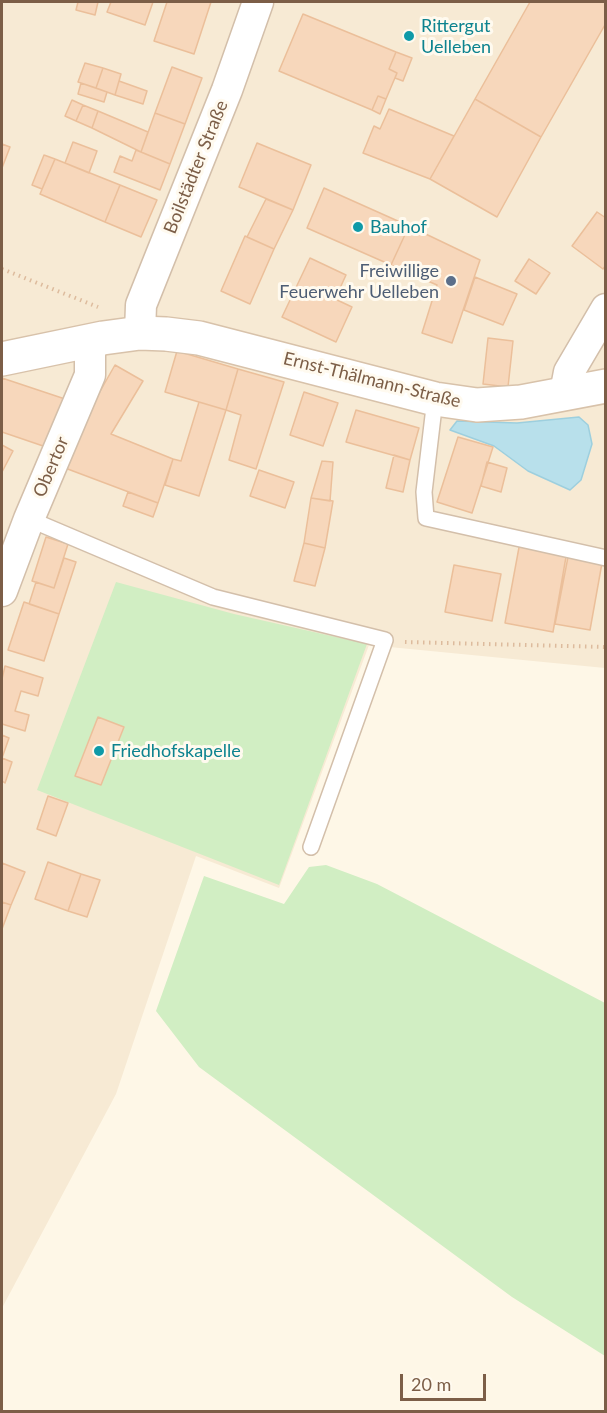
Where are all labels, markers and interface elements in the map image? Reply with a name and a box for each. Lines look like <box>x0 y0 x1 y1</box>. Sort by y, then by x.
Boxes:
place label: Rittergut Uelleben <box>421 15 491 57</box>
marker: Rittergut Uelleben <box>402 29 416 43</box>
street label: Boilstädter Straße <box>159 97 233 237</box>
place label: Bauhof <box>370 216 427 238</box>
marker: Bauhof <box>351 220 365 234</box>
place label: Freiwillige Feuerwehr Uelleben <box>279 260 439 302</box>
marker: Freiwillige Feuerwehr Uelleben <box>444 274 458 288</box>
street label: Ernst-Thälmann-Straße <box>281 348 463 412</box>
street label: Obertor <box>29 434 73 500</box>
place label: Friedhofskapelle <box>111 740 241 762</box>
marker: Friedhofskapelle <box>92 744 106 758</box>
scale bar <box>403 1362 488 1400</box>
text: 20 m <box>411 1373 451 1395</box>

